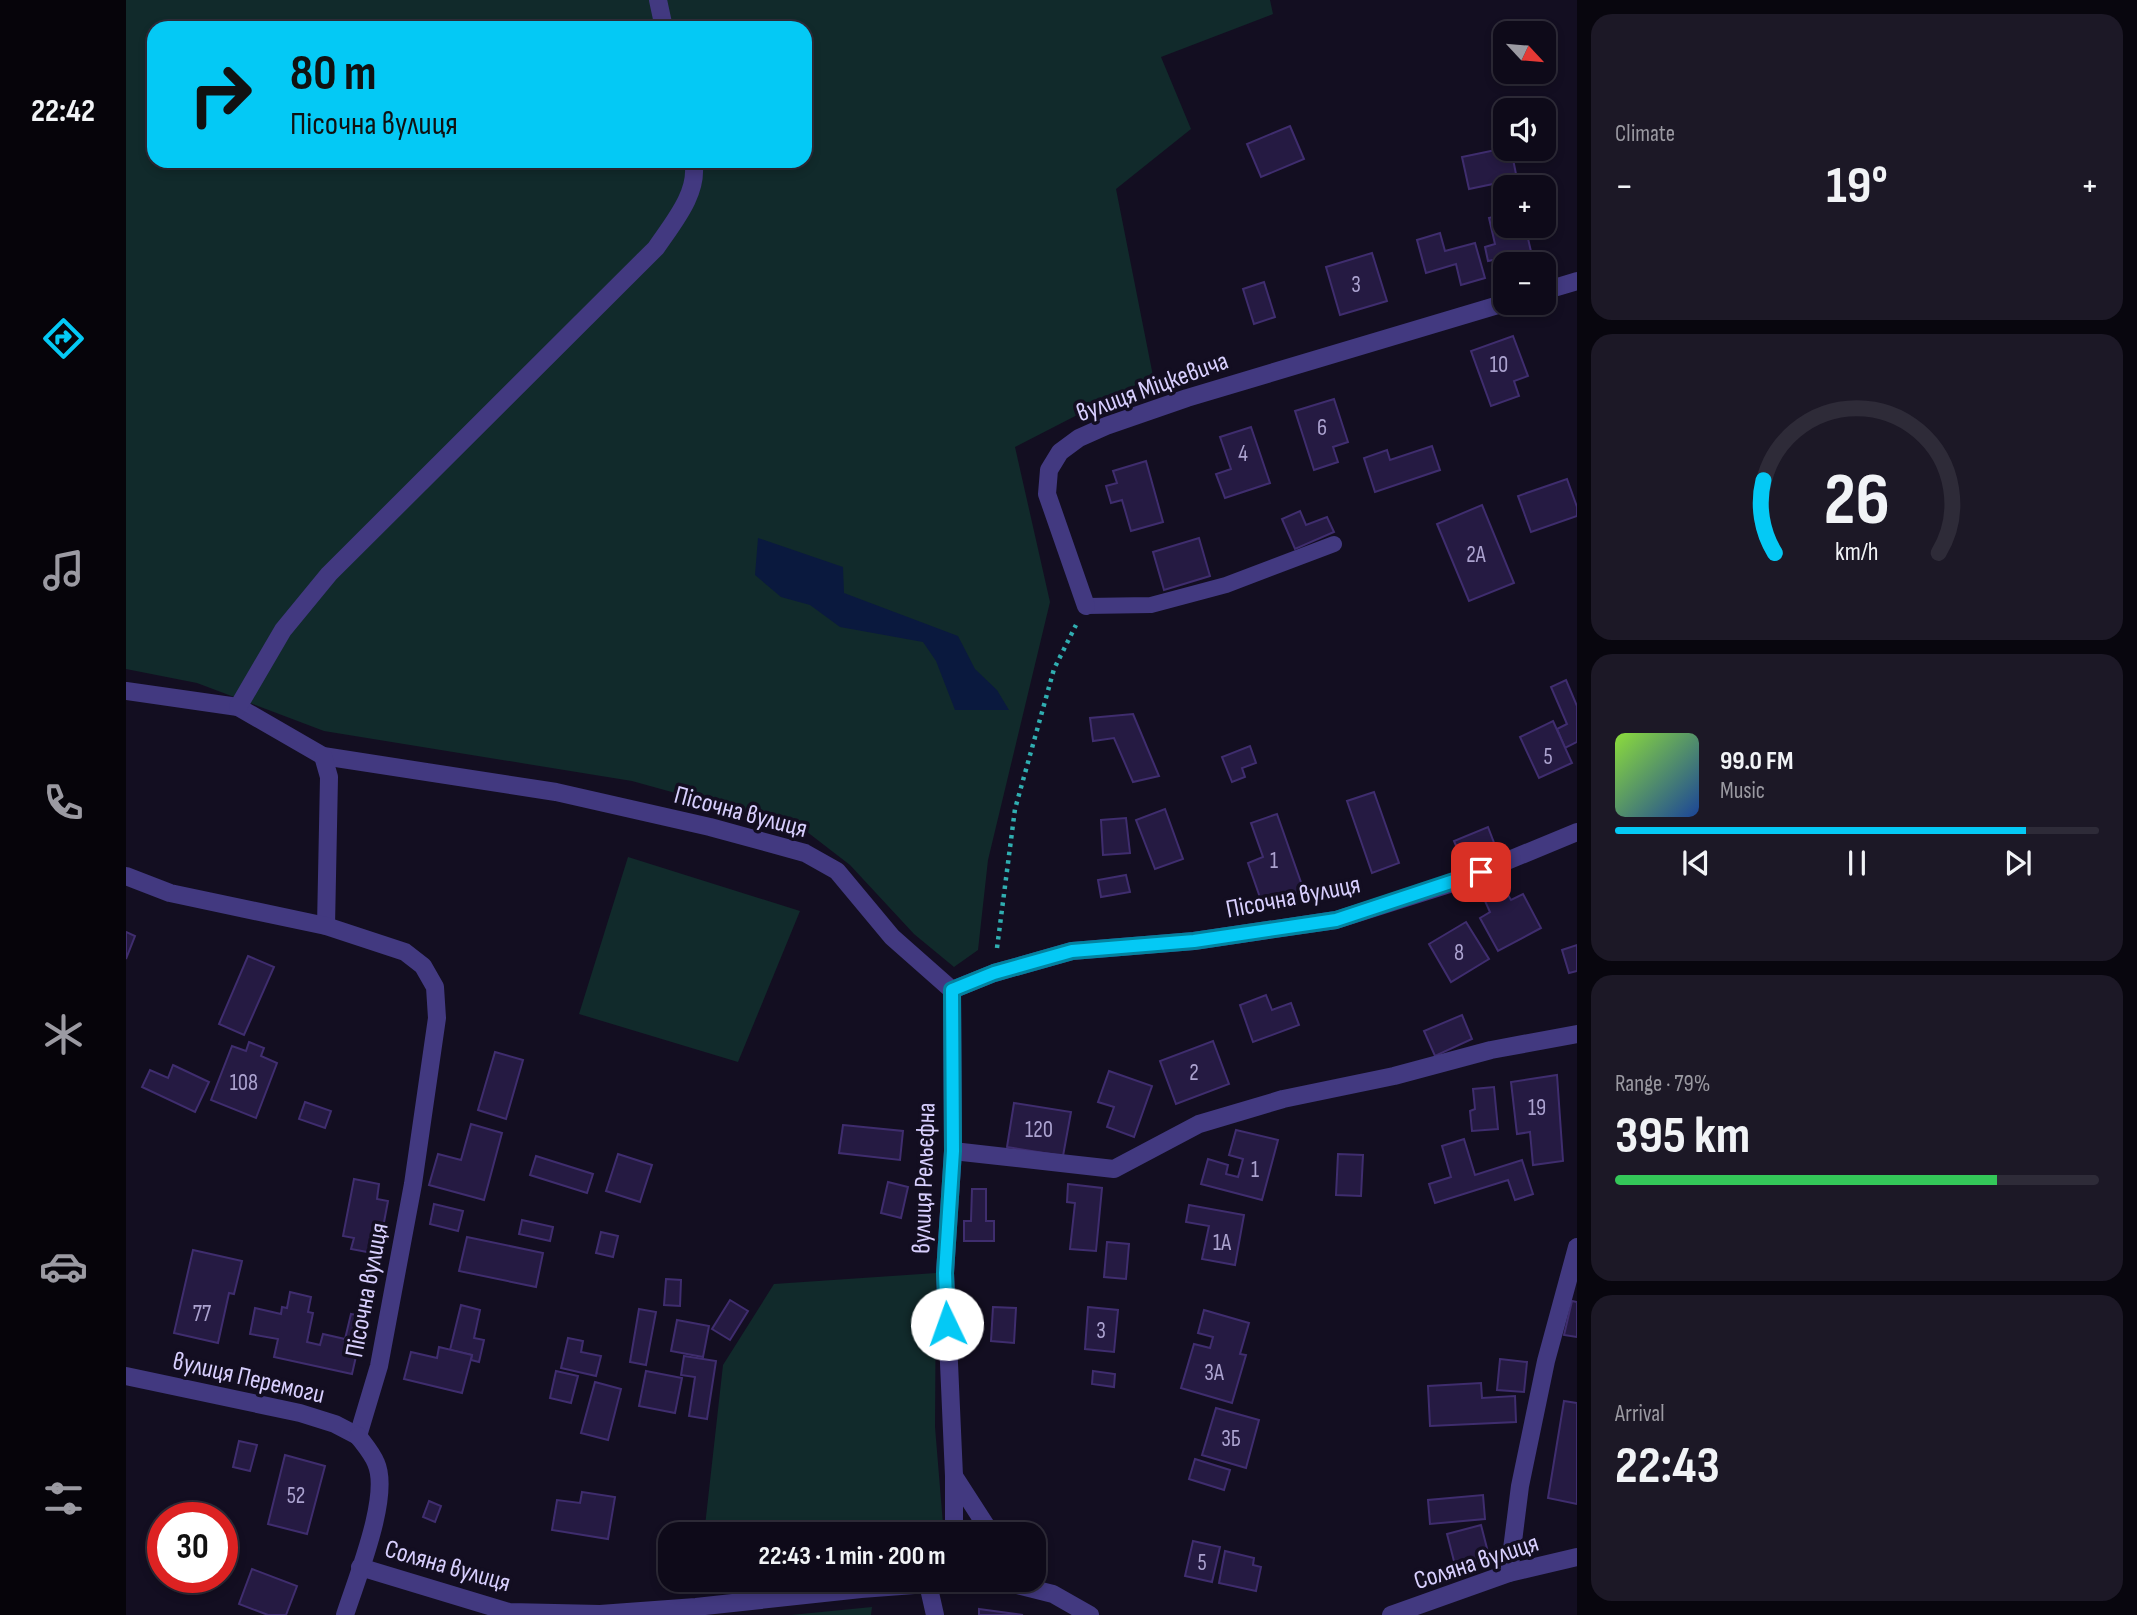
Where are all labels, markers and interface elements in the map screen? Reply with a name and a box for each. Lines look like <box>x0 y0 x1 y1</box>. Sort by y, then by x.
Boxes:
north arrow <box>1493 21 1556 84</box>
map controls <box>1493 21 1556 315</box>
text: 80 m <box>290 45 377 104</box>
icon: right <box>175 49 266 140</box>
text: 22:42 <box>31 92 95 131</box>
button: sound <box>1493 98 1556 161</box>
text: Пісочна вулиця <box>290 105 458 144</box>
text: Climate <box>1615 120 1675 148</box>
text: 19° <box>1826 155 1888 218</box>
text: − <box>1615 164 1634 209</box>
text: + <box>2080 164 2099 209</box>
button: + <box>1493 175 1556 238</box>
button: − <box>1493 252 1556 315</box>
house number: 3 <box>1351 271 1361 299</box>
icon: directions <box>39 314 88 363</box>
street label: вулиця Міцкевича <box>1072 346 1233 429</box>
house number: 10 <box>1490 351 1508 379</box>
house number: 6 <box>1317 414 1327 442</box>
house number: 4 <box>1238 440 1248 468</box>
text: 26 <box>1824 458 1890 546</box>
text: km/h <box>1835 537 1879 568</box>
house number: 2А <box>1466 541 1486 569</box>
icon: music <box>39 546 88 595</box>
house number: 5 <box>1543 743 1553 771</box>
text: 99.0 FM <box>1720 746 1793 777</box>
text: Music <box>1720 777 1765 805</box>
icon: phone <box>39 778 88 827</box>
street label: Пісочна вулиця <box>671 780 810 845</box>
pin <box>1451 842 1511 902</box>
icon: previous <box>1677 844 1715 882</box>
icon: pause <box>1838 844 1876 882</box>
icon: next <box>1999 844 2037 882</box>
house number: 1 <box>1270 847 1278 875</box>
icon: arrive <box>1462 853 1500 891</box>
street label: Пісочна вулиця <box>1223 869 1363 926</box>
house number: 8 <box>1454 939 1464 967</box>
icon: climate <box>39 1010 88 1059</box>
house number: 2 <box>1189 1059 1199 1087</box>
house number: 108 <box>230 1069 258 1097</box>
text: Range · 79% <box>1615 1070 1710 1098</box>
house number: 19 <box>1528 1094 1546 1122</box>
street label: вулиця Рельєфна <box>906 1102 943 1254</box>
text: 395 km <box>1615 1105 1750 1168</box>
house number: 120 <box>1025 1116 1053 1144</box>
house number: 1 <box>1251 1156 1259 1184</box>
street label: Пісочна вулиця <box>339 1220 396 1360</box>
house number: 1А <box>1213 1229 1231 1257</box>
icon: car <box>39 1242 88 1291</box>
position arrow <box>910 1287 984 1361</box>
house number: 77 <box>193 1300 211 1328</box>
house number: 3 <box>1096 1317 1106 1345</box>
street label: вулиця Перемоги <box>170 1346 328 1411</box>
house number: 3А <box>1204 1359 1224 1387</box>
text: Arrival <box>1615 1400 1664 1428</box>
house number: 3Б <box>1221 1425 1241 1453</box>
text: 22:43 <box>1615 1435 1720 1498</box>
icon: filters <box>39 1474 88 1523</box>
house number: 52 <box>287 1482 305 1510</box>
speed limit sign: 30 <box>147 1502 238 1593</box>
street label: Соляна вулиця <box>1410 1528 1543 1597</box>
street label: Соляна вулиця <box>381 1534 514 1599</box>
text: 22:43 · 1 min · 200 m <box>759 1541 945 1572</box>
house number: 5 <box>1197 1549 1207 1577</box>

